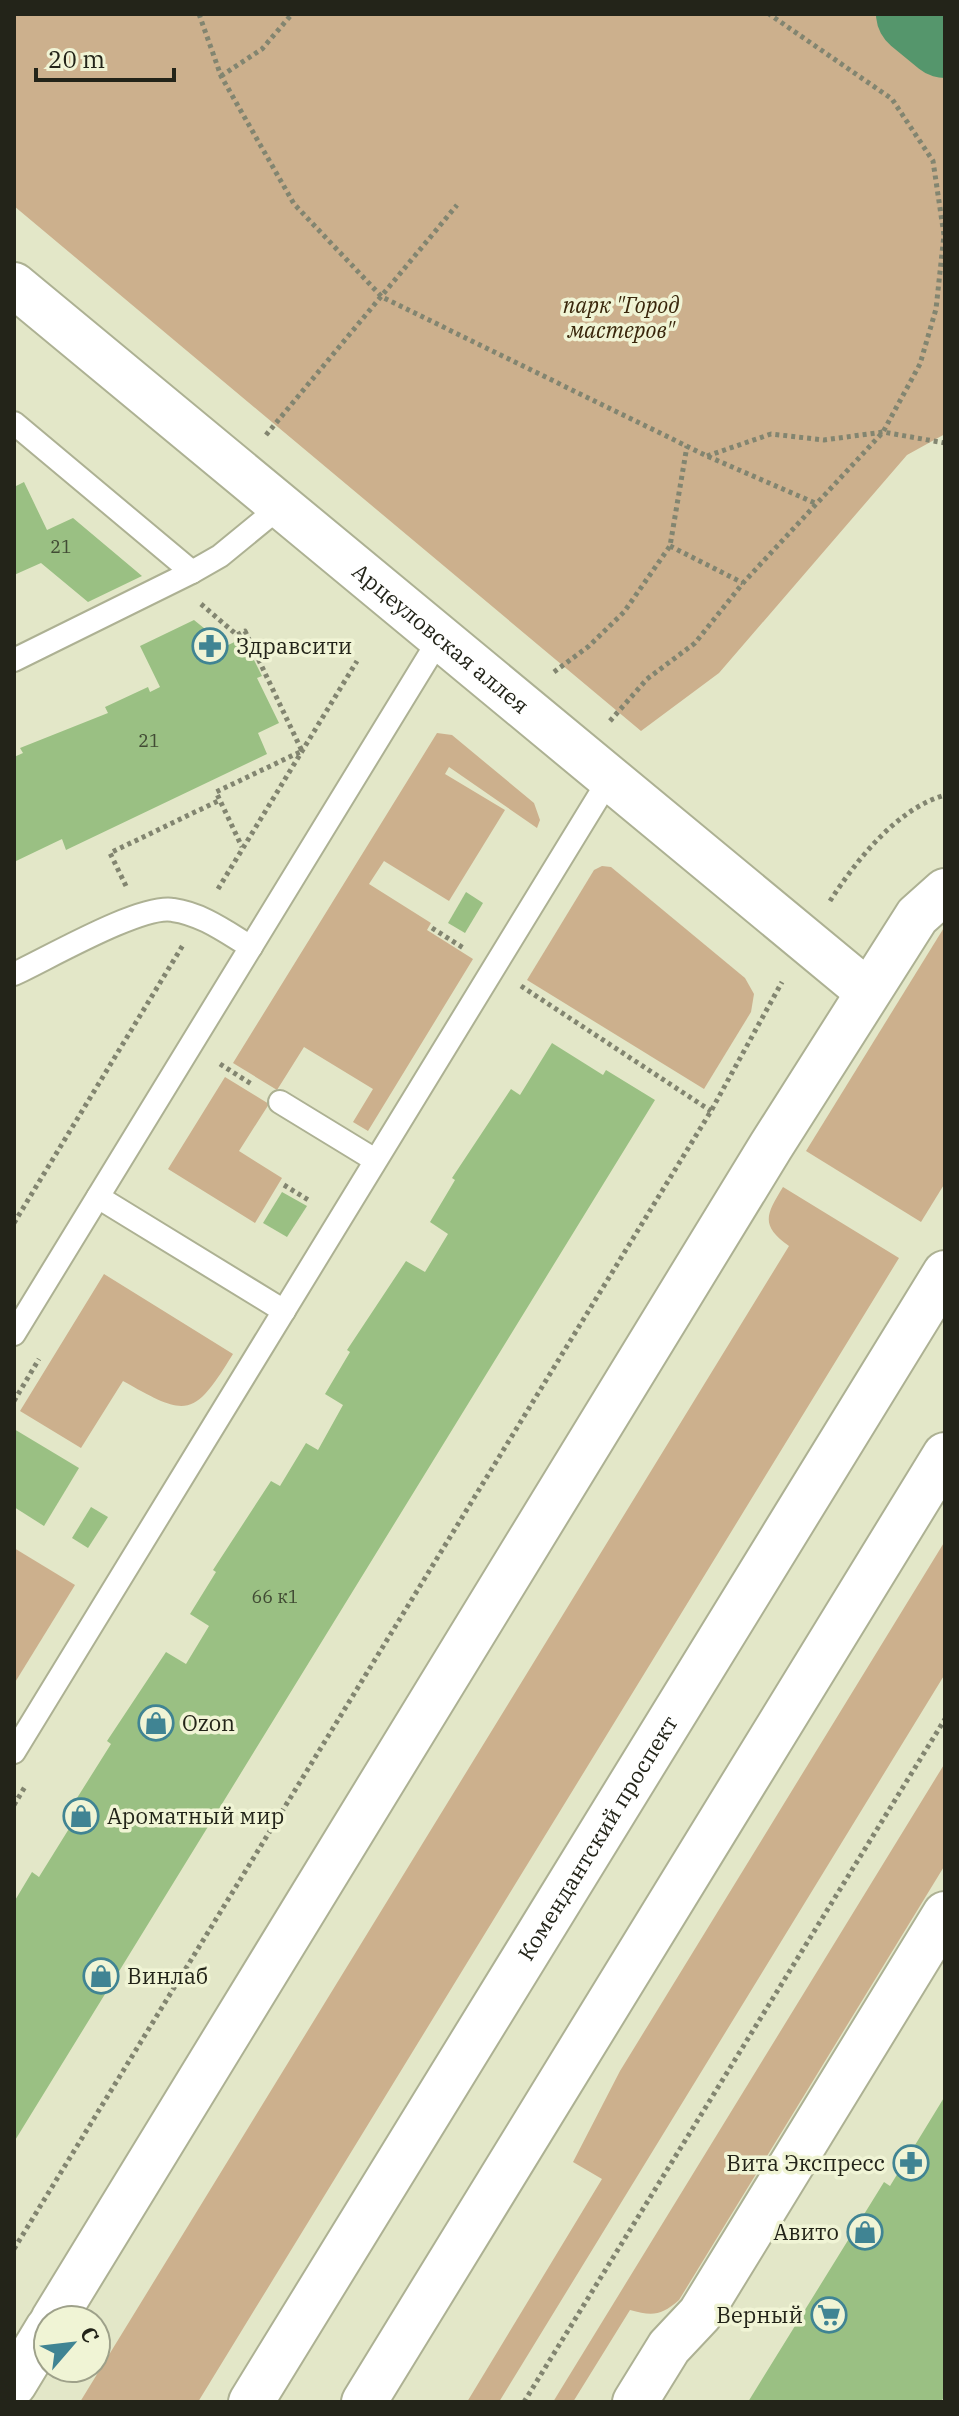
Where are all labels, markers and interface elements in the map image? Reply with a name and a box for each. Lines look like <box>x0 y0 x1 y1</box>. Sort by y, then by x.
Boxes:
scale bar <box>36 32 174 82</box>
text: 20 m <box>48 43 105 75</box>
park label: парк "Город мастеров" <box>563 290 679 344</box>
house number: 21 <box>50 535 72 558</box>
street label: Арцеуловская аллея <box>347 556 535 719</box>
pharmacy icon: Здравсити <box>191 627 229 665</box>
place label: Здравсити <box>236 631 352 660</box>
house number: 21 <box>138 729 160 752</box>
house number: 66 к1 <box>251 1585 299 1608</box>
shop icon: Ozon <box>137 1704 175 1742</box>
place label: Ozon <box>182 1708 235 1737</box>
street label: Комендантский проспект <box>511 1710 684 1966</box>
shop icon: Ароматный мир <box>62 1797 100 1835</box>
place label: Ароматный мир <box>107 1801 284 1830</box>
shop icon: Винлаб <box>82 1957 120 1995</box>
place label: Винлаб <box>127 1961 208 1990</box>
pharmacy icon: Вита Экспресс <box>892 2144 930 2182</box>
place label: Вита Экспресс <box>726 2148 885 2177</box>
shop icon: Авито <box>846 2213 884 2251</box>
place label: Авито <box>773 2217 839 2246</box>
supermarket icon: Верный <box>810 2296 848 2334</box>
place label: Верный <box>716 2300 803 2329</box>
north arrow <box>32 2304 112 2384</box>
text: С <box>74 2321 106 2348</box>

